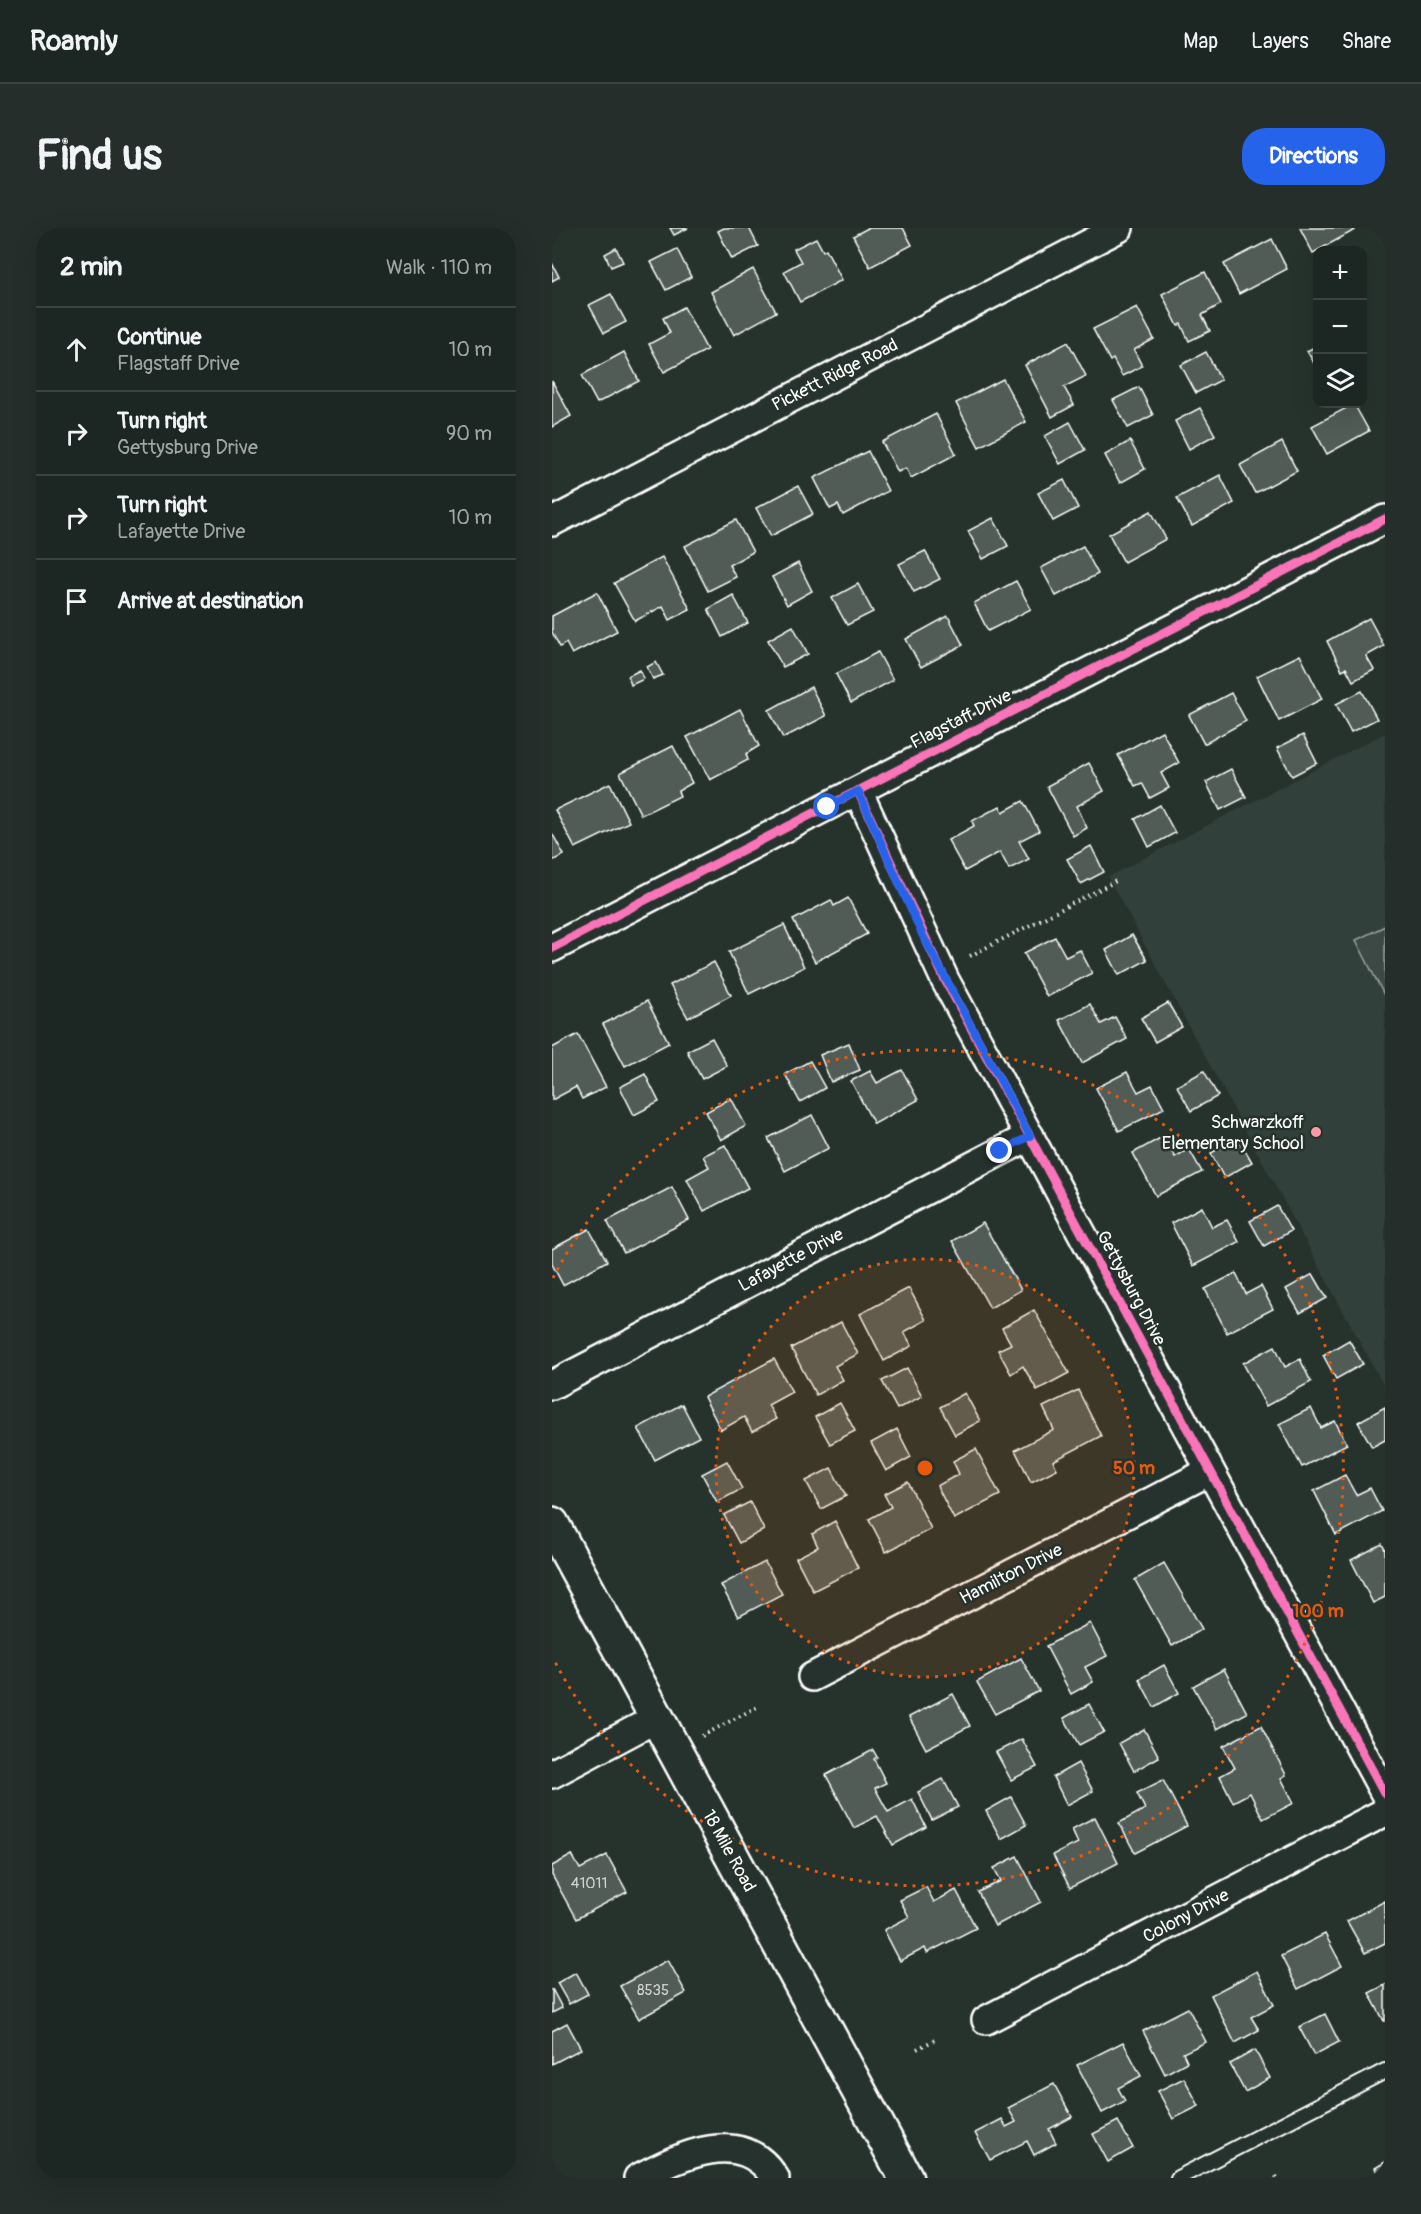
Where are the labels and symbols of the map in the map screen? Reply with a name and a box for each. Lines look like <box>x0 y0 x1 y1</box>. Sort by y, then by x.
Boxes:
street label: Pickett Ridge Road <box>768 333 902 417</box>
street label: Flagstaff Drive <box>907 684 1015 754</box>
route start <box>813 793 839 819</box>
place label: Schwarzkoff Elementary School <box>1162 1111 1304 1155</box>
marker: Schwarzkoff Elementary School <box>1309 1125 1323 1139</box>
route end <box>986 1137 1012 1163</box>
street label: Lafayette Drive <box>735 1223 848 1297</box>
street label: Gettysburg Drive <box>1091 1227 1171 1349</box>
text: 50 m <box>1113 1457 1155 1480</box>
centre of rings <box>915 1458 935 1478</box>
street label: Hamilton Drive <box>956 1538 1066 1610</box>
text: 100 m <box>1292 1600 1344 1623</box>
street label: 18 Mile Road <box>697 1806 761 1896</box>
house number: 41011 <box>571 1874 607 1893</box>
street label: Colony Drive <box>1139 1884 1233 1948</box>
house number: 8535 <box>637 1981 669 2000</box>

